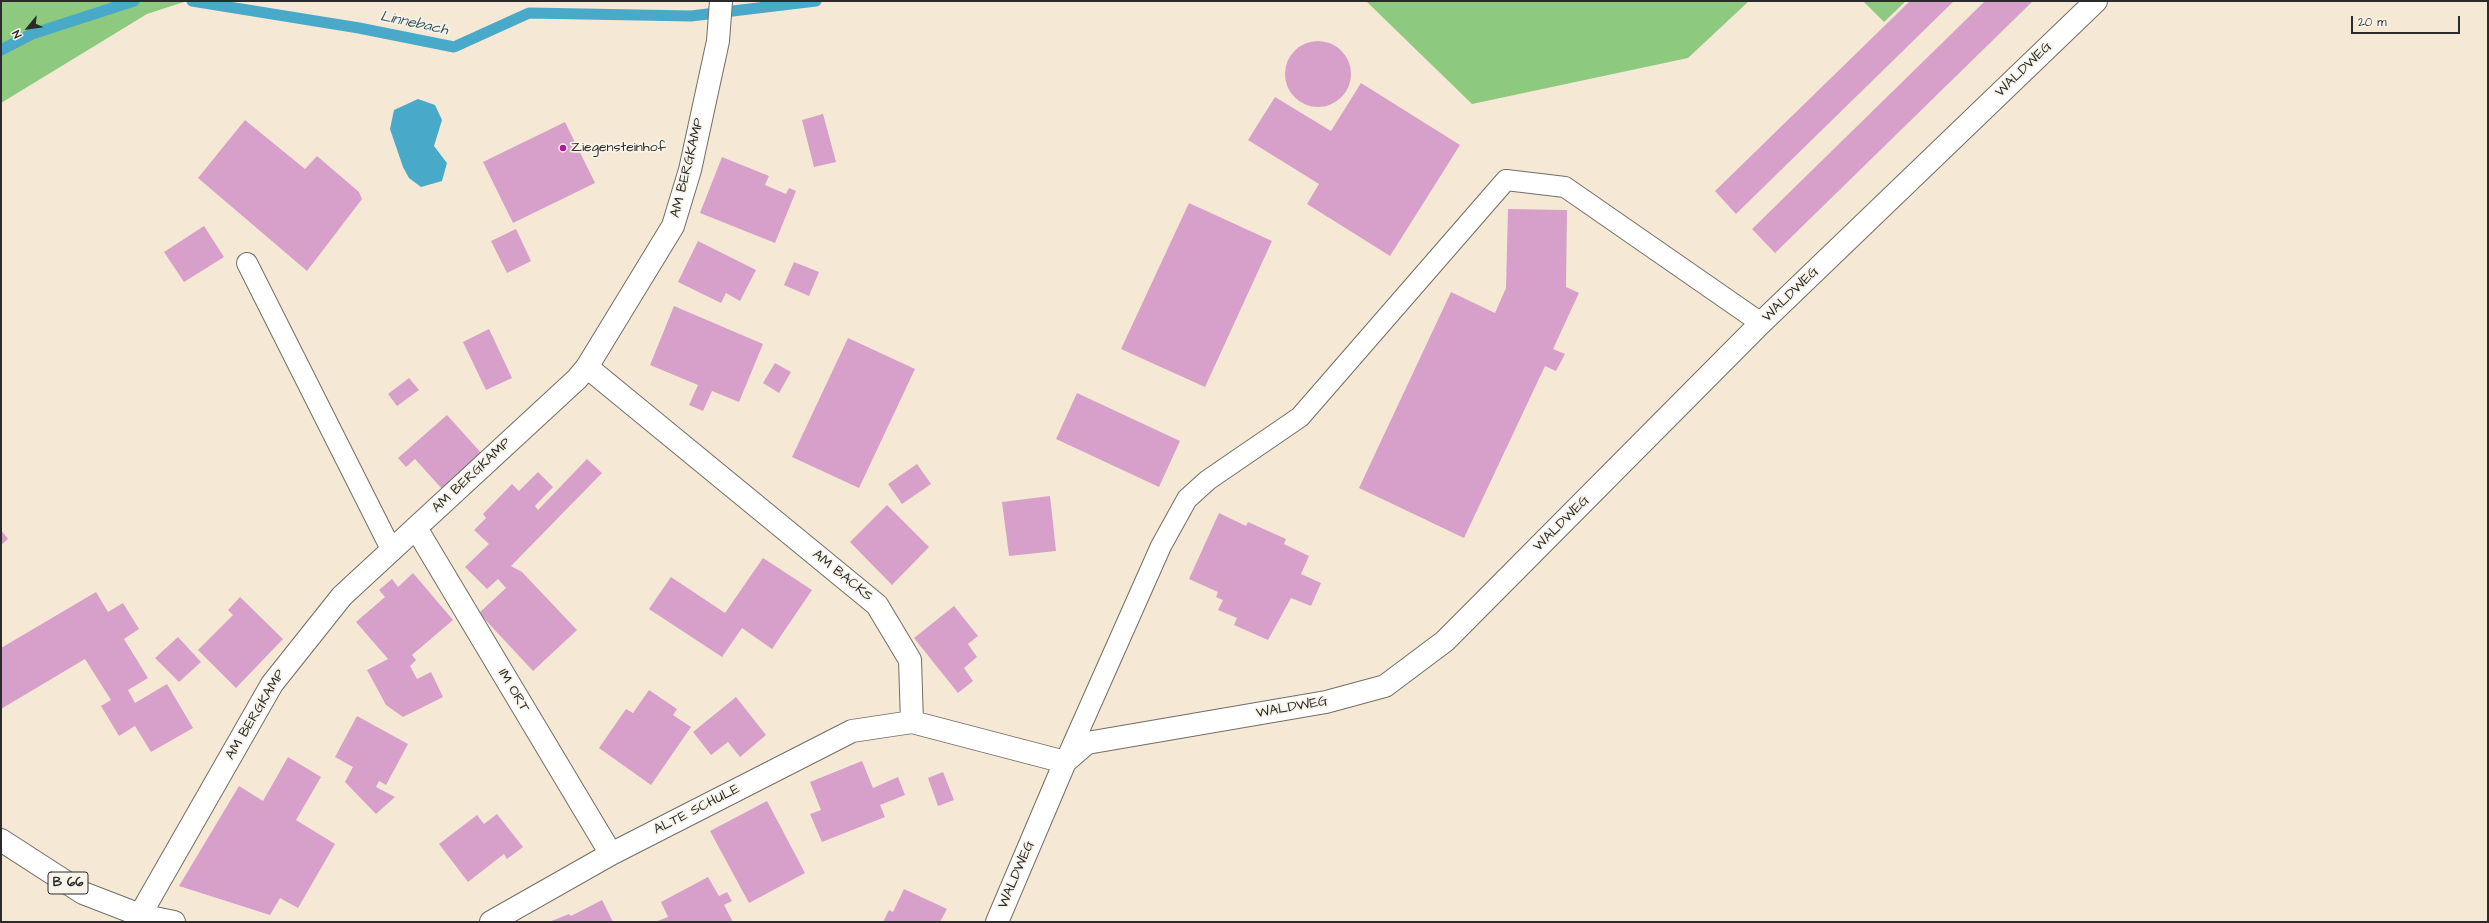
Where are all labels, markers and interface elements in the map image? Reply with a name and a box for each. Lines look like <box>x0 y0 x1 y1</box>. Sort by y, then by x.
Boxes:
north arrow <box>8 8 48 48</box>
water label: Linnebach <box>379 8 449 40</box>
scale bar <box>2353 8 2462 34</box>
text: 20 m <box>2358 14 2387 31</box>
text: N <box>9 27 25 41</box>
street label: WALDWEG <box>1992 39 2056 101</box>
street label: AM BERGKAMP <box>668 116 708 220</box>
place label: Ziegensteinhof <box>571 140 666 156</box>
marker: Ziegensteinhof <box>558 143 568 153</box>
street label: WALDWEG <box>1759 264 1823 326</box>
street label: AM BERGKAMP <box>429 435 515 517</box>
street label: WALDWEG <box>1531 493 1593 555</box>
street label: AM BACKS <box>809 547 875 605</box>
street label: IM ORT <box>494 666 532 716</box>
street label: AM BERGKAMP <box>223 667 289 763</box>
street label: WALDWEG <box>1255 693 1329 723</box>
street label: ALTE SCHULE <box>651 781 743 839</box>
street label: WALDWEG <box>995 839 1039 911</box>
road number: B 66 <box>48 872 88 894</box>

